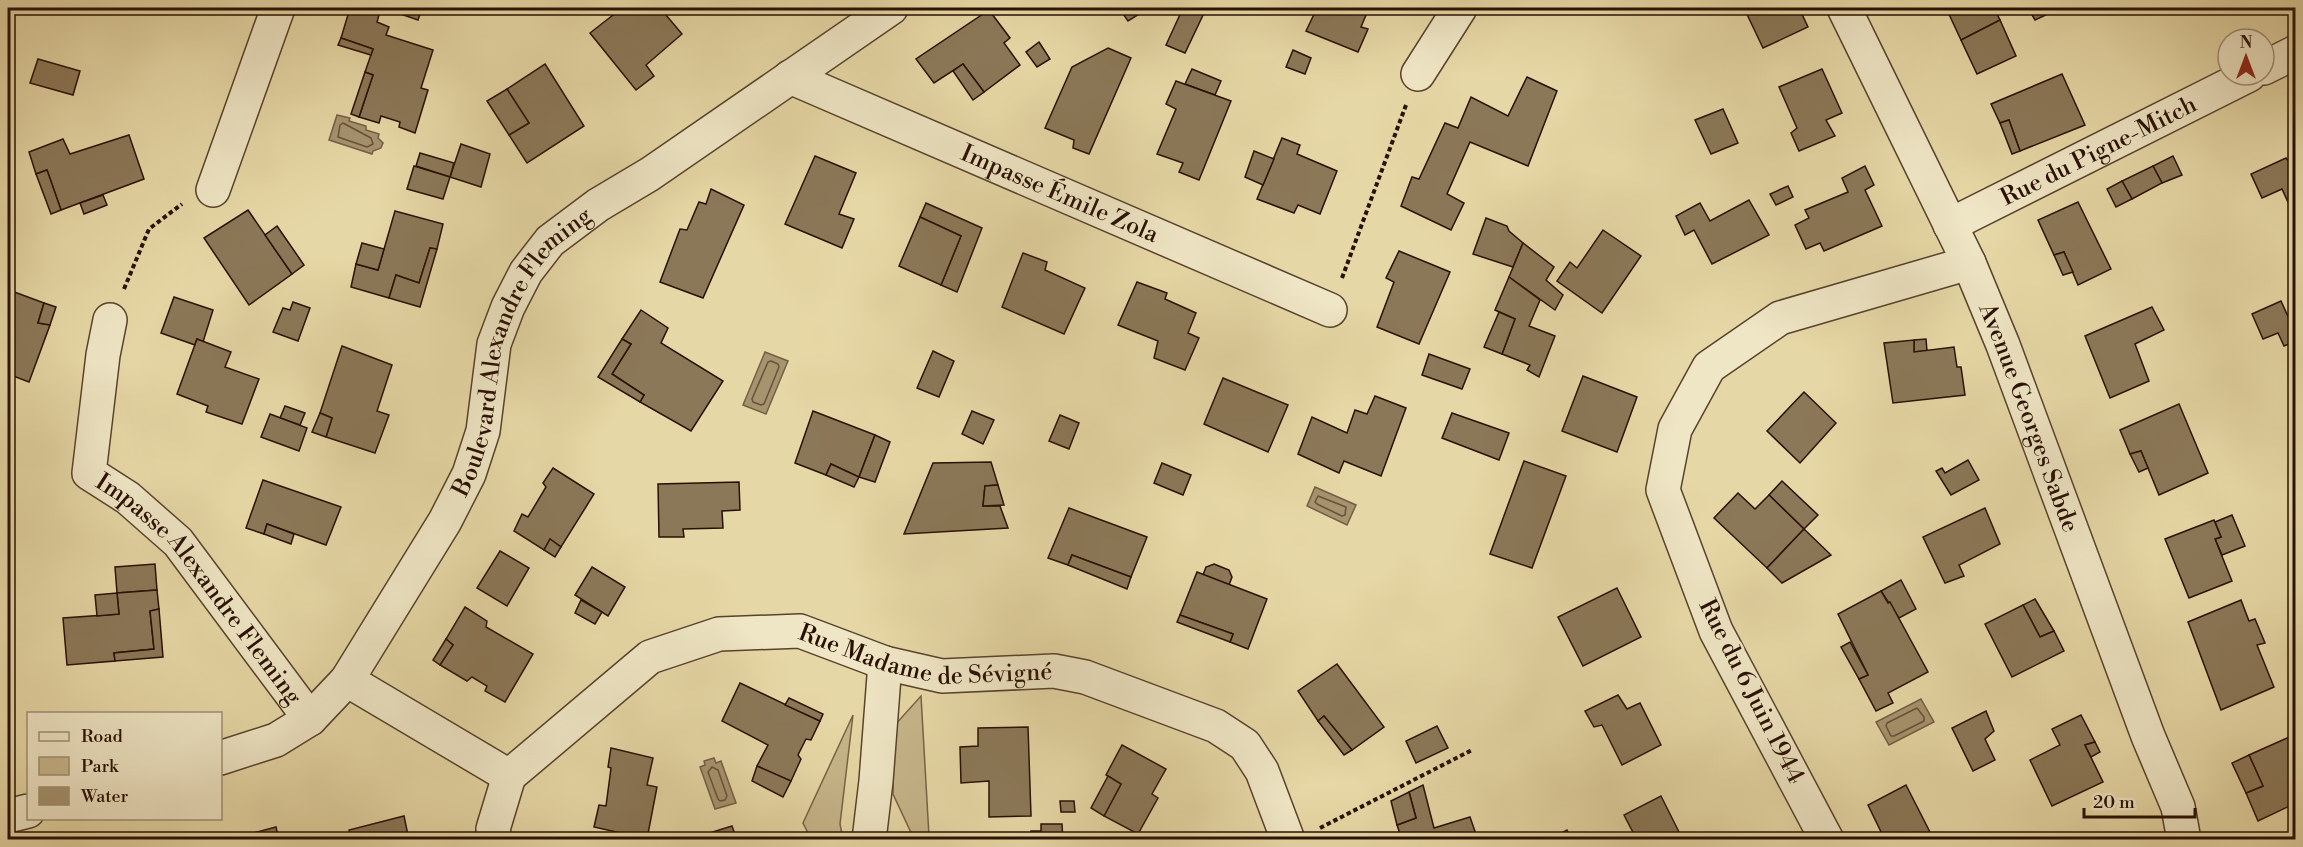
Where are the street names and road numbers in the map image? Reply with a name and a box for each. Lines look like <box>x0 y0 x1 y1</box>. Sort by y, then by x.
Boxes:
street label: Rue du Pigne-Mitch <box>1996 90 2202 213</box>
street label: Impasse Émile Zola <box>956 139 1164 251</box>
street label: Boulevard Alexandre Fleming <box>445 201 598 503</box>
street label: Avenue Georges Sabde <box>1971 298 2085 537</box>
street label: Impasse Alexandre Fleming <box>90 467 308 711</box>
street label: Rue du 6 Juin 1944 <box>1692 594 1811 789</box>
street label: Rue Madame de Sévigné <box>794 618 1053 692</box>

